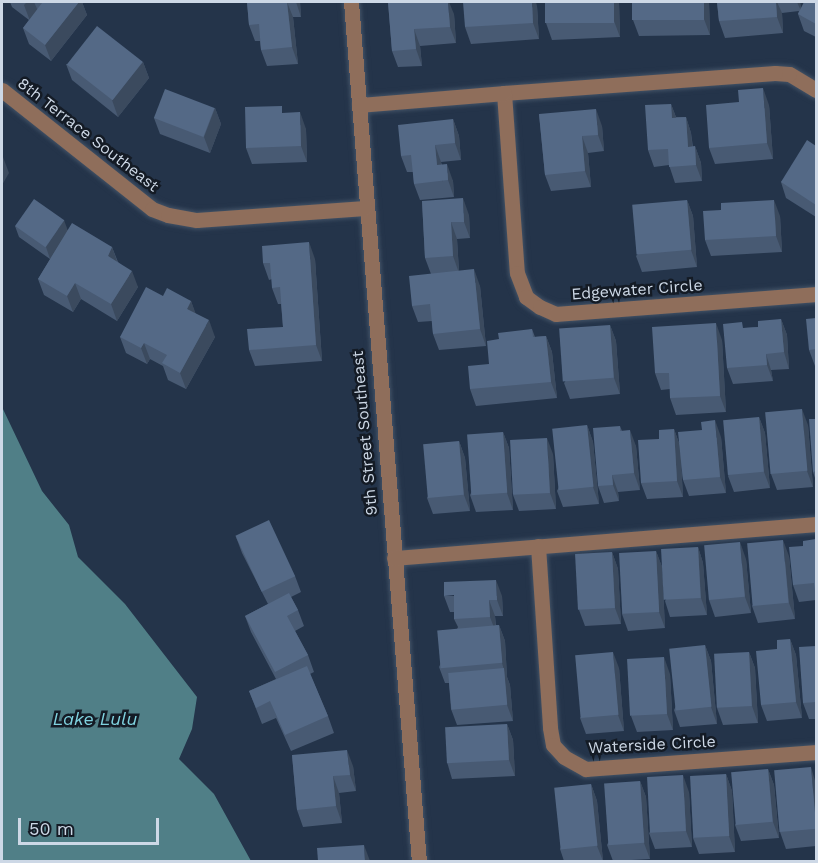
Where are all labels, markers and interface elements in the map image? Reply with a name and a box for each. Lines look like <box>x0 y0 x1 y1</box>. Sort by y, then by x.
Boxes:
street label: 8th Terrace Southeast <box>13 74 163 196</box>
street label: Edgewater Circle <box>571 276 703 304</box>
street label: 9th Street Southeast <box>348 350 382 516</box>
water label: Lake Lulu <box>53 708 137 730</box>
street label: Waterside Circle <box>588 732 716 758</box>
scale bar <box>21 806 162 844</box>
text: 50 m <box>29 818 74 839</box>

